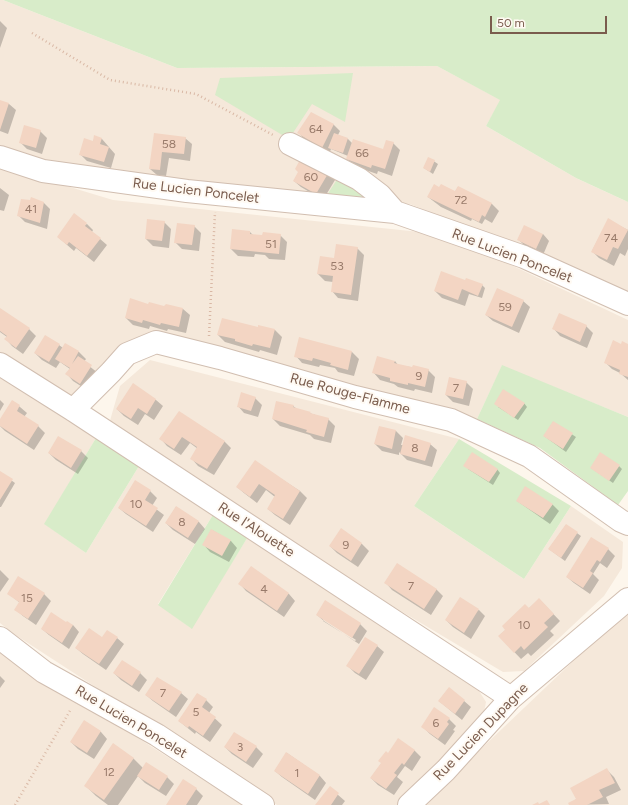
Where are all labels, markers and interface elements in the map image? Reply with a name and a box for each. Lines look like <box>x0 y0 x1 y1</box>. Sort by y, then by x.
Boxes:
scale bar <box>492 8 609 34</box>
text: 50 m <box>497 16 525 30</box>
house number: 64 <box>309 122 323 136</box>
house number: 58 <box>162 137 176 151</box>
house number: 66 <box>355 146 369 160</box>
house number: 60 <box>304 170 318 184</box>
street label: Rue Lucien Poncelet <box>132 175 260 207</box>
house number: 72 <box>454 193 468 207</box>
house number: 41 <box>25 202 37 216</box>
street label: Rue Lucien Poncelet <box>449 225 575 287</box>
house number: 74 <box>604 231 618 245</box>
house number: 51 <box>265 237 277 251</box>
house number: 53 <box>330 259 344 273</box>
house number: 59 <box>498 300 512 314</box>
house number: 9 <box>416 369 422 383</box>
street label: Rue Rouge-Flamme <box>288 370 412 418</box>
house number: 7 <box>453 381 459 395</box>
house number: 8 <box>411 441 419 455</box>
house number: 10 <box>130 497 142 511</box>
street label: Rue l'Alouette <box>215 499 297 561</box>
house number: 8 <box>178 515 186 529</box>
house number: 9 <box>343 538 349 552</box>
house number: 7 <box>408 579 414 593</box>
house number: 4 <box>260 582 268 596</box>
house number: 15 <box>21 591 33 605</box>
house number: 10 <box>518 618 530 632</box>
street label: Rue Lucien Dupagne <box>430 680 532 784</box>
street label: Rue Lucien Poncelet <box>72 682 190 762</box>
house number: 7 <box>160 686 166 700</box>
house number: 5 <box>193 705 199 719</box>
house number: 6 <box>433 716 439 730</box>
house number: 3 <box>237 740 243 754</box>
house number: 12 <box>103 765 115 779</box>
house number: 1 <box>295 766 299 780</box>

